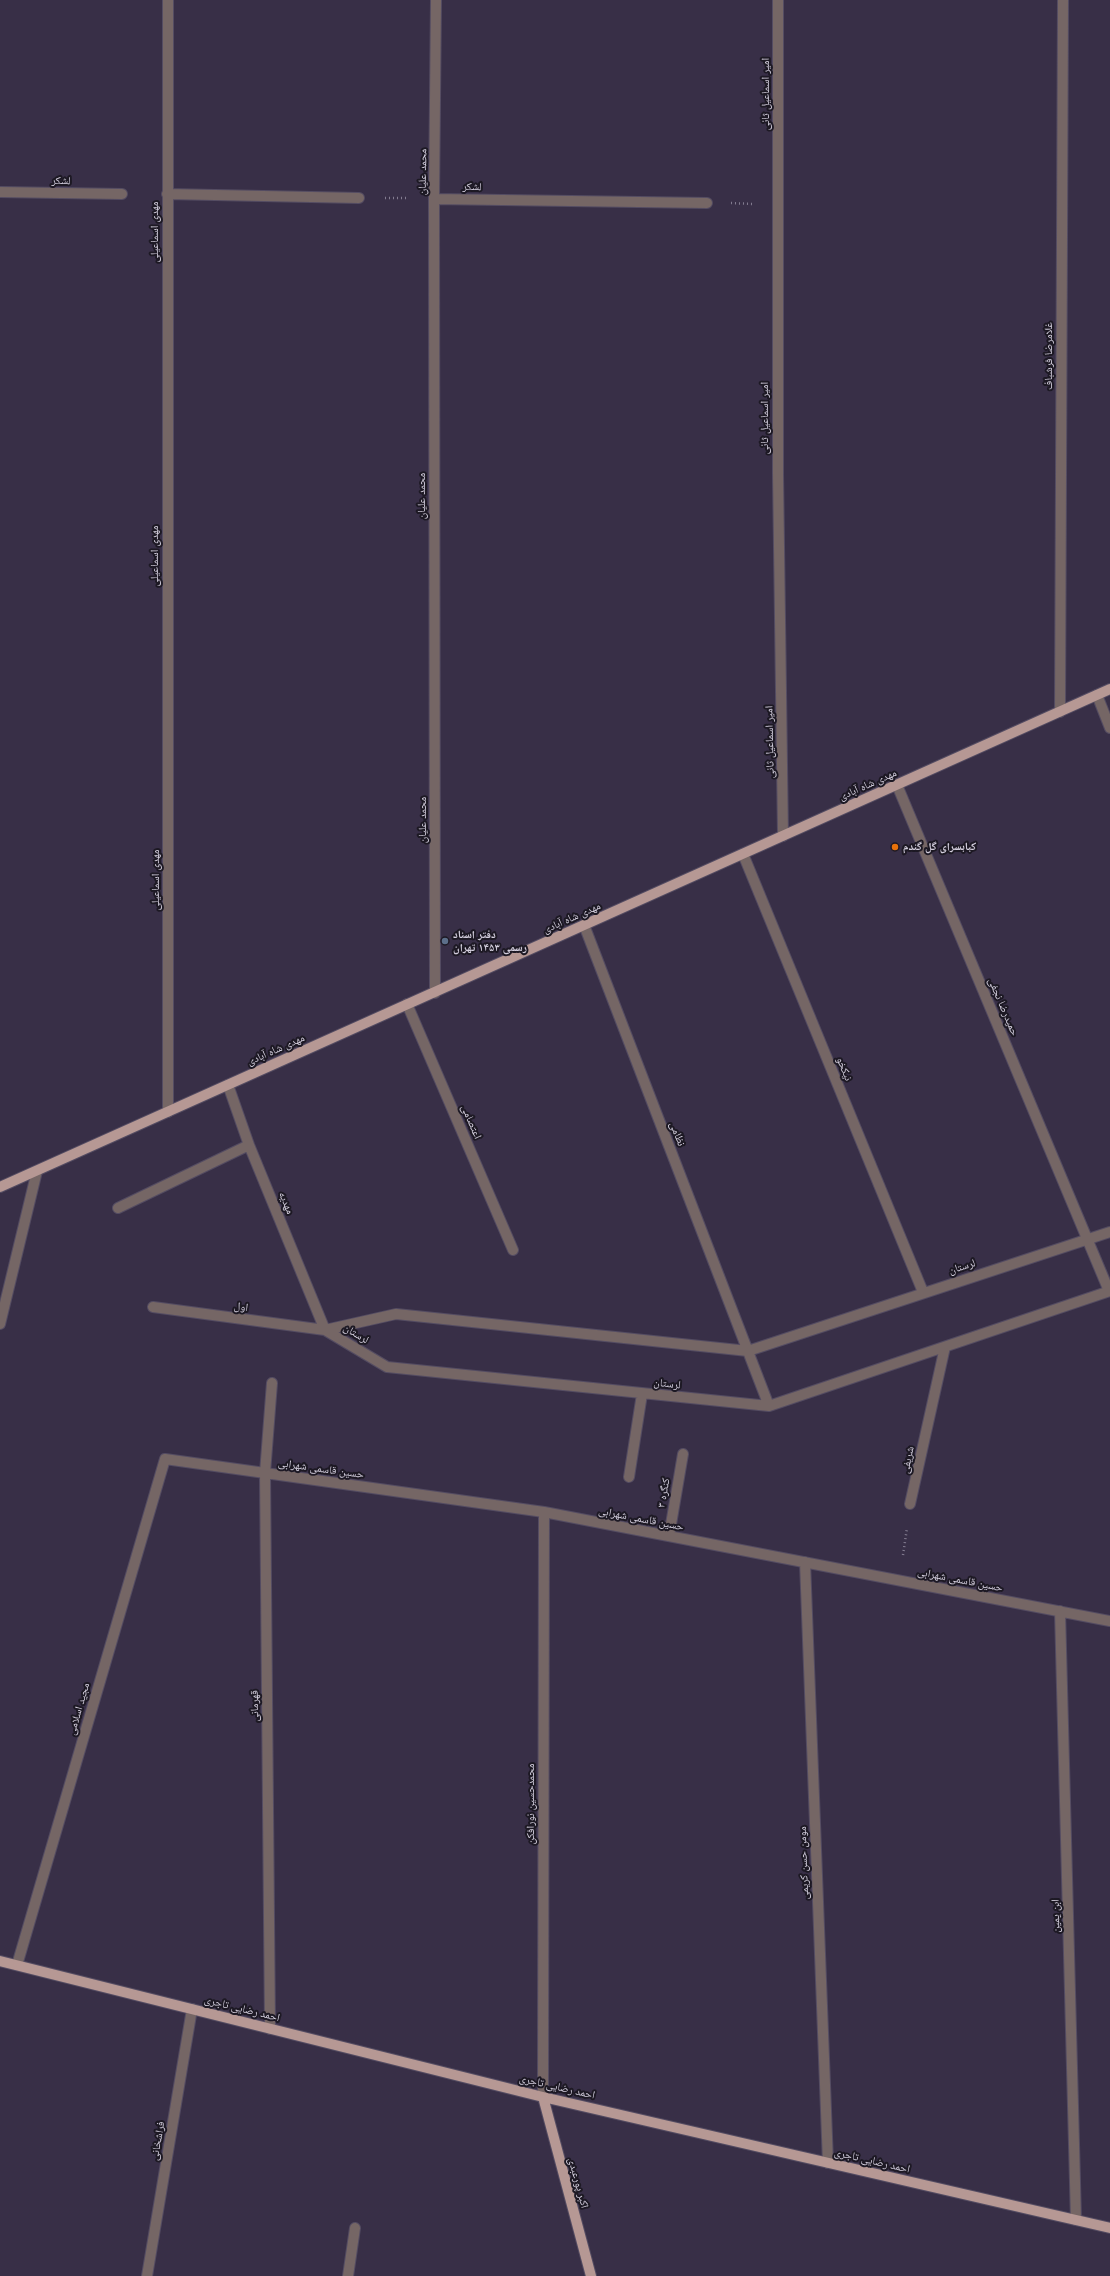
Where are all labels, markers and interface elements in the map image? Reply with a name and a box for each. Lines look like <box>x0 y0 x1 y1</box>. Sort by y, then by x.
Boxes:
street label: امیر اسماعیل ثانی <box>759 58 773 130</box>
street label: محمد علیان <box>416 149 430 195</box>
street label: لشكر <box>51 174 71 188</box>
street label: لشكر <box>462 180 482 194</box>
street label: مهدی اسماعیلی <box>148 201 162 263</box>
street label: غلامرضا فرشباف <box>1042 322 1056 390</box>
street label: امیر اسماعیل ثانی <box>758 382 772 454</box>
street label: محمد علیان <box>415 473 429 519</box>
street label: مهدی اسماعیلی <box>148 525 162 587</box>
street label: امیر اسماعیل ثانی <box>763 706 777 778</box>
street label: مهدی شاه آبادی <box>837 766 899 804</box>
street label: محمد علیان <box>416 797 430 843</box>
place label: کبابسرای گل گندم <box>903 840 976 854</box>
marker: کبابسرای گل گندم <box>890 842 900 852</box>
street label: مهدی اسماعیلی <box>149 849 163 911</box>
street label: مهدی شاه آبادی <box>541 899 603 937</box>
place label: دفتر اسناد رسمی ۱۴۵۳ تهران <box>453 928 527 954</box>
marker: دفتر اسناد رسمی ۱۴۵۳ تهران <box>440 936 450 946</box>
street label: حمیدرضا نجفی <box>985 976 1021 1038</box>
street label: مهدی شاه آبادی <box>245 1031 307 1069</box>
street label: نیکخو <box>833 1055 855 1083</box>
street label: اعتصامی <box>458 1103 484 1141</box>
street label: نظامی <box>666 1120 688 1148</box>
street label: مهدیه <box>276 1190 296 1216</box>
street label: لرستان <box>947 1257 977 1277</box>
street label: اول <box>233 1299 249 1315</box>
street label: لرستان <box>341 1321 371 1347</box>
street label: لرستان <box>653 1376 681 1392</box>
street label: شریفی <box>899 1445 917 1475</box>
street label: حسین قاسمی شهرابی <box>277 1456 365 1482</box>
street label: کنگره ۳ <box>655 1477 673 1509</box>
street label: حسین قاسمی شهرابی <box>597 1504 685 1534</box>
street label: حسین قاسمی شهرابی <box>916 1565 1004 1595</box>
street label: مجید اسلامی <box>65 1681 93 1737</box>
street label: قهرمانی <box>248 1690 262 1722</box>
street label: محمدحسین نورافکن <box>524 1764 538 1844</box>
street label: مومن حسن کریمی <box>796 1826 812 1900</box>
street label: ابن یمین <box>1049 1899 1063 1933</box>
street label: احمد رضایی تاجری <box>203 1993 281 2025</box>
street label: احمد رضایی تاجری <box>518 2072 596 2102</box>
street label: فراشخانی <box>148 2120 168 2162</box>
street label: احمد رضایی تاجری <box>833 2146 911 2176</box>
street label: اکبر پورعبدی <box>565 2156 591 2210</box>

